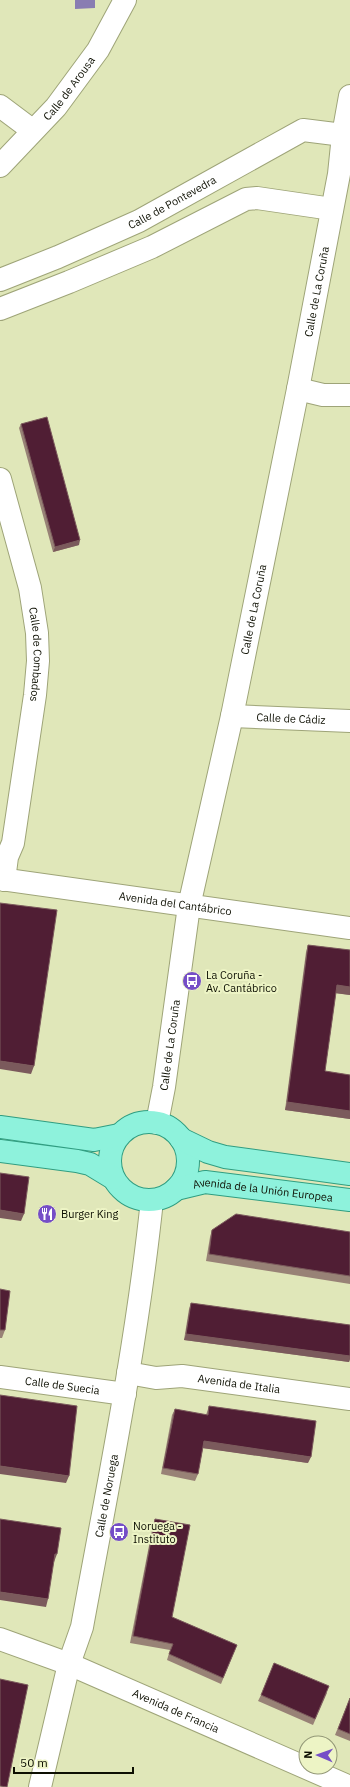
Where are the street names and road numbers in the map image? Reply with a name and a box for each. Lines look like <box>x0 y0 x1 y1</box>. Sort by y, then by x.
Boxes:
street label: Calle de Arousa <box>40 53 98 123</box>
street label: Calle de Pontevedra <box>126 172 219 232</box>
street label: Calle de La Coruña <box>301 245 332 338</box>
street label: Calle de La Coruña <box>238 563 269 656</box>
street label: Calle de Combados <box>26 606 45 703</box>
street label: Calle de Cádiz <box>256 710 326 727</box>
street label: Avenida del Cantábrico <box>118 889 233 918</box>
street label: Calle de La Coruña <box>156 999 183 1092</box>
street label: Avenida de la Unión Europea <box>191 1175 334 1205</box>
street label: Avenida de Italia <box>197 1371 281 1396</box>
street label: Calle de Suecia <box>24 1373 101 1398</box>
street label: Calle de Noruega <box>92 1453 121 1539</box>
street label: Avenida de Francia <box>130 1686 222 1736</box>

